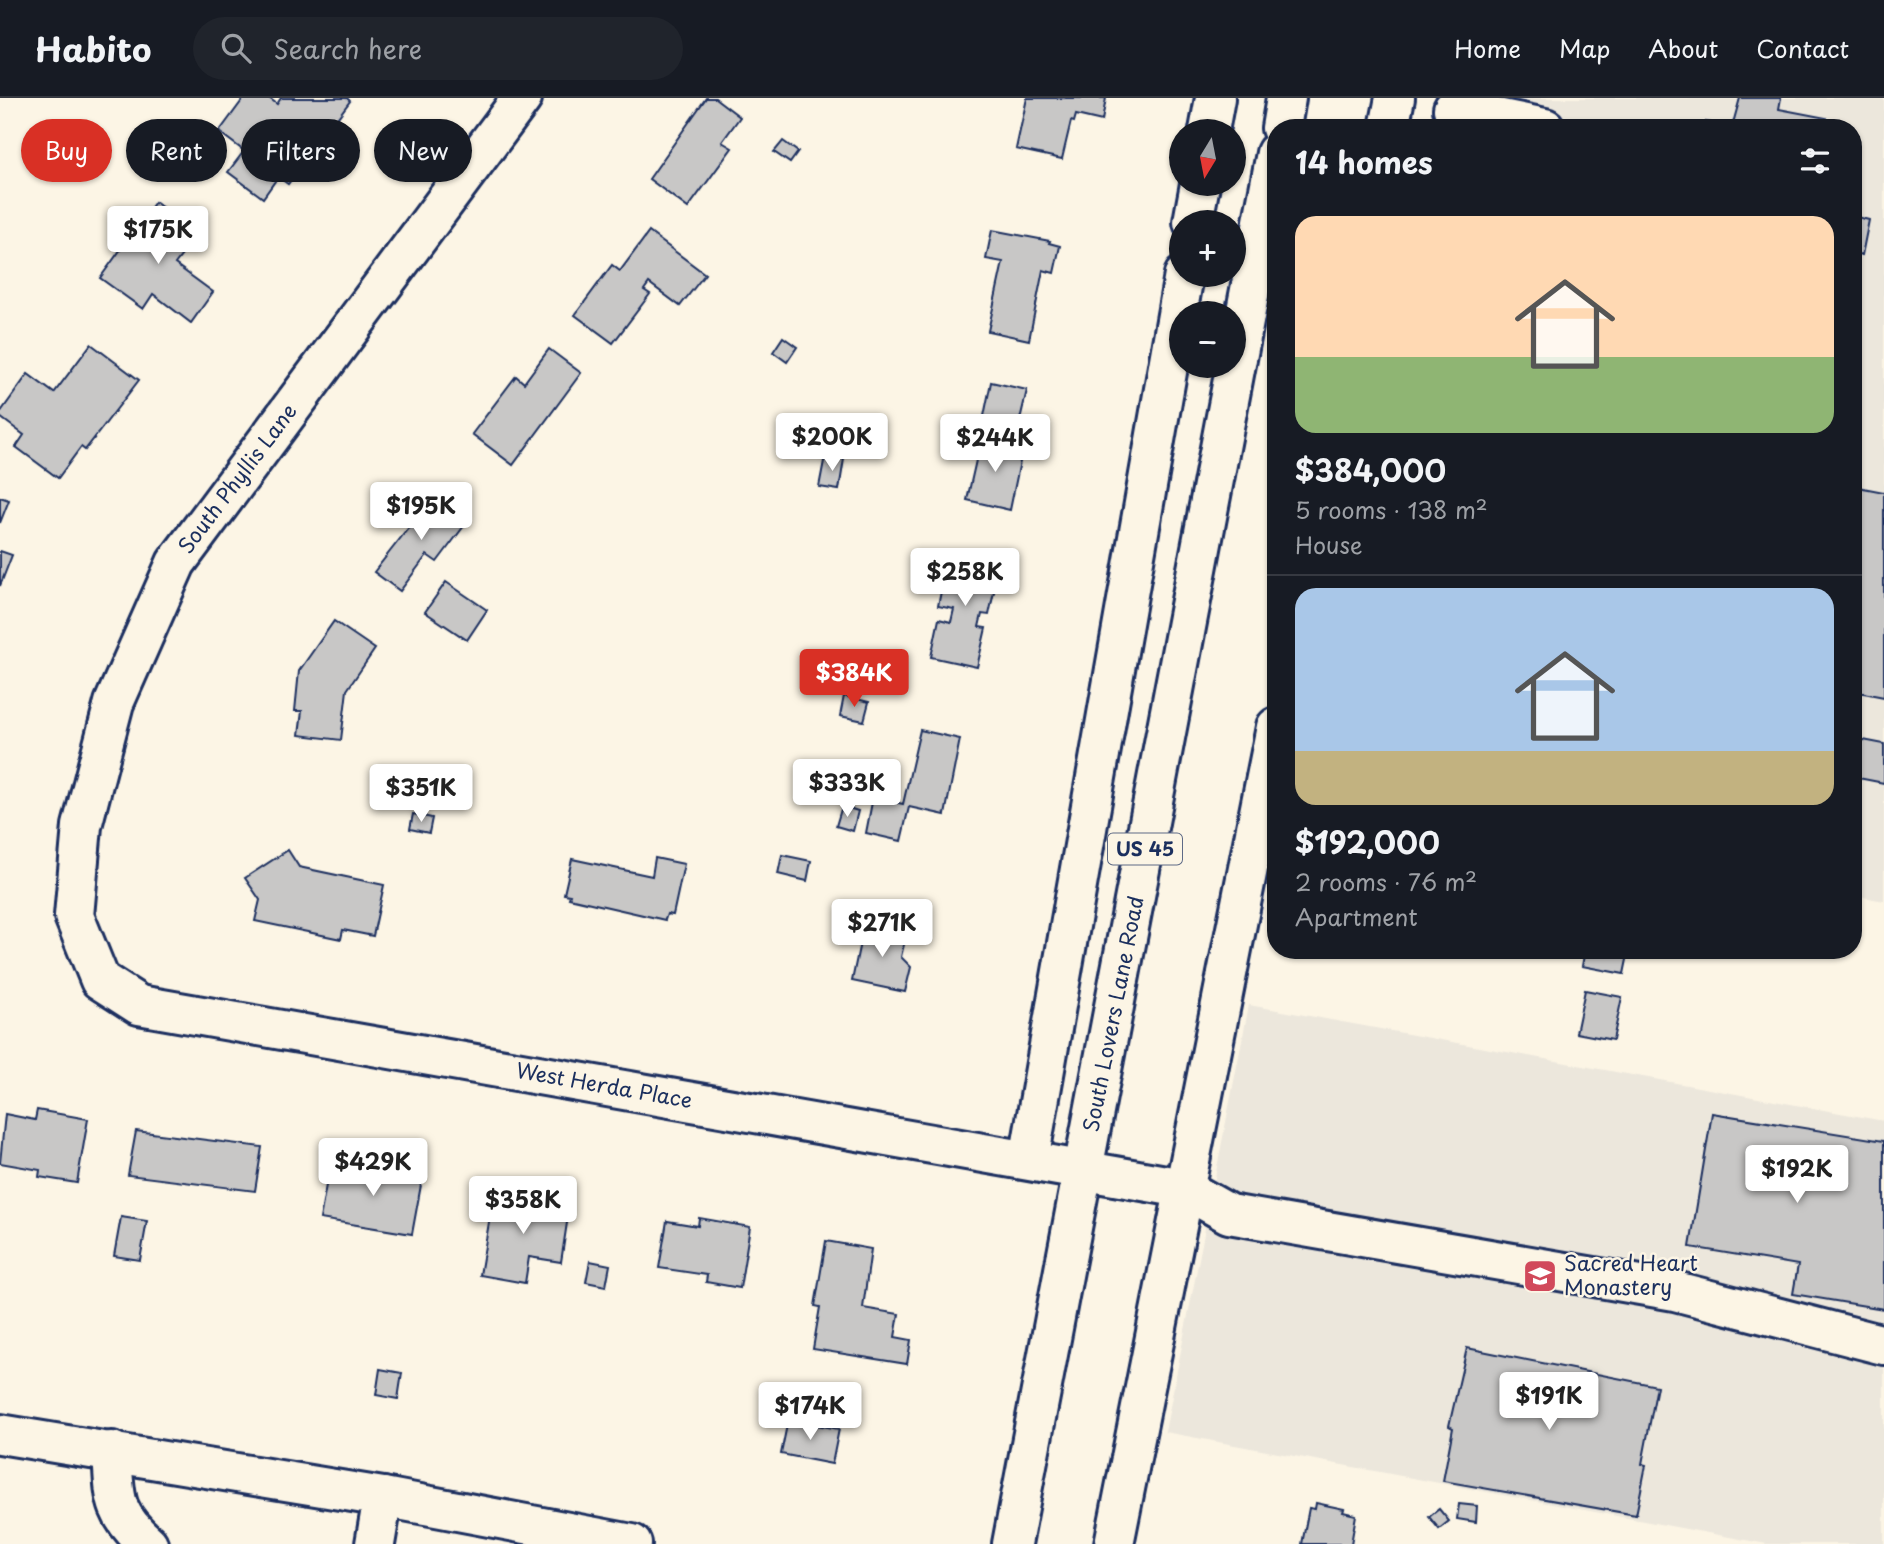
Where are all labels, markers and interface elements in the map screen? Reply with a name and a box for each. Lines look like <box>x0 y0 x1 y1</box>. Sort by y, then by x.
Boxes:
search box <box>193 17 683 80</box>
text: Habito <box>35 23 151 73</box>
icon: search <box>217 29 255 67</box>
text: Search here <box>273 29 422 68</box>
text: Home <box>1454 30 1521 66</box>
text: Map <box>1559 30 1610 66</box>
text: About <box>1648 30 1718 66</box>
text: Contact <box>1756 30 1849 66</box>
chip: Buy <box>21 119 112 182</box>
chip: Rent <box>126 119 227 182</box>
chip: Filters <box>241 119 360 182</box>
chip: New <box>374 119 472 182</box>
north arrow <box>1169 119 1246 196</box>
map controls <box>1169 119 1246 378</box>
text: 14 homes <box>1295 139 1433 184</box>
icon: filters <box>1796 142 1834 180</box>
pin: $175K <box>109 206 207 266</box>
button: + <box>1169 210 1246 287</box>
text: $175K <box>123 211 193 246</box>
icon: home <box>1502 261 1628 387</box>
button: − <box>1169 301 1246 378</box>
street label: South Phyllis Lane <box>169 396 304 560</box>
pin: $200K <box>783 414 881 473</box>
pin: $244K <box>946 414 1044 474</box>
text: $200K <box>792 418 872 453</box>
text: $244K <box>956 419 1034 454</box>
text: $384,000 <box>1295 447 1446 492</box>
pin: $195K <box>372 482 470 542</box>
text: $195K <box>386 487 456 522</box>
text: 5 rooms · 138 m² <box>1295 492 1488 527</box>
text: House <box>1295 527 1362 562</box>
pin: $258K <box>916 548 1014 608</box>
text: $258K <box>926 553 1004 588</box>
icon: home <box>1502 633 1628 759</box>
pin: $384K <box>805 650 903 709</box>
text: $384K <box>816 654 892 689</box>
pin: $333K <box>798 760 896 819</box>
pin: $351K <box>372 764 470 824</box>
text: $333K <box>809 764 885 799</box>
text: $351K <box>386 769 456 804</box>
text: $192,000 <box>1295 819 1440 864</box>
road number: US 45 <box>1108 834 1182 864</box>
text: 2 rooms · 76 m² <box>1295 864 1477 899</box>
street label: South Lovers Lane Road <box>1073 893 1151 1134</box>
text: Apartment <box>1295 899 1418 934</box>
pin: $271K <box>833 900 931 959</box>
text: $271K <box>848 904 916 939</box>
street label: West Herda Place <box>514 1053 695 1115</box>
pin: $429K <box>324 1138 422 1198</box>
text: $429K <box>335 1143 411 1178</box>
pin: $192K <box>1748 1146 1846 1205</box>
text: $192K <box>1761 1150 1833 1185</box>
pin: $358K <box>474 1176 572 1236</box>
text: $358K <box>485 1181 561 1216</box>
place label: Sacred Heart Monastery <box>1564 1246 1698 1302</box>
school or university icon: Sacred Heart Monastery <box>1521 1257 1559 1295</box>
pin: $191K <box>1500 1372 1598 1432</box>
text: $191K <box>1515 1377 1583 1412</box>
pin: $174K <box>761 1382 859 1442</box>
text: $174K <box>775 1387 845 1422</box>

